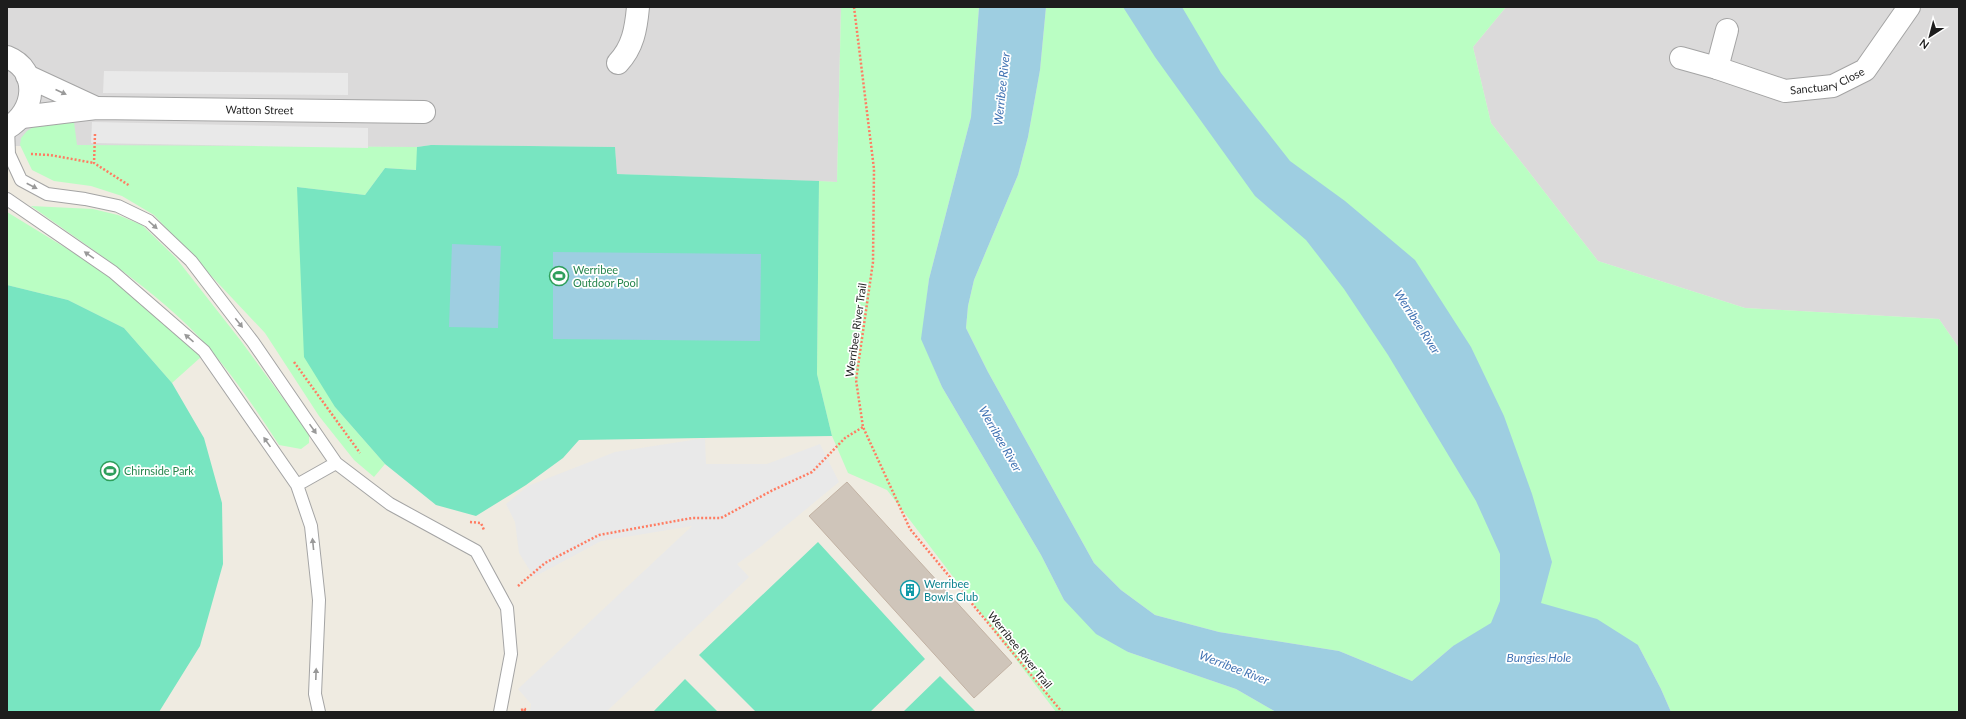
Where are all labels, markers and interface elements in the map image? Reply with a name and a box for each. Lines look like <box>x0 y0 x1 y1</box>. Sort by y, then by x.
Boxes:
north arrow <box>1910 16 1950 56</box>
text: N <box>1917 37 1931 52</box>
water label: Werribee River <box>990 51 1013 126</box>
street label: Sanctuary Close <box>1789 64 1867 96</box>
one-way arrow <box>56 89 67 95</box>
street label: Watton Street <box>225 103 294 116</box>
one-way arrow <box>26 183 37 189</box>
one-way arrow <box>148 221 158 230</box>
one-way arrow <box>84 251 94 259</box>
place label: Werribee Outdoor Pool <box>573 263 638 289</box>
sports icon: Werribee Outdoor Pool <box>548 265 570 287</box>
street label: Werribee River Trail <box>842 282 869 378</box>
water label: Werribee River <box>1391 287 1444 357</box>
one-way arrow <box>234 318 242 328</box>
one-way arrow <box>184 334 194 343</box>
water label: Werribee River <box>976 403 1026 475</box>
one-way arrow <box>309 424 317 435</box>
one-way arrow <box>263 436 271 447</box>
sports icon: Chirnside Park <box>99 460 121 482</box>
place label: Chirnside Park <box>124 464 194 477</box>
one-way arrow <box>310 538 316 550</box>
place label: Werribee Bowls Club <box>924 577 978 603</box>
building icon: Werribee Bowls Club <box>899 579 921 601</box>
street label: Werribee River Trail <box>986 609 1055 691</box>
water label: Werribee River <box>1197 647 1272 688</box>
water label: Bungies Hole <box>1507 650 1572 665</box>
one-way arrow <box>312 668 319 680</box>

